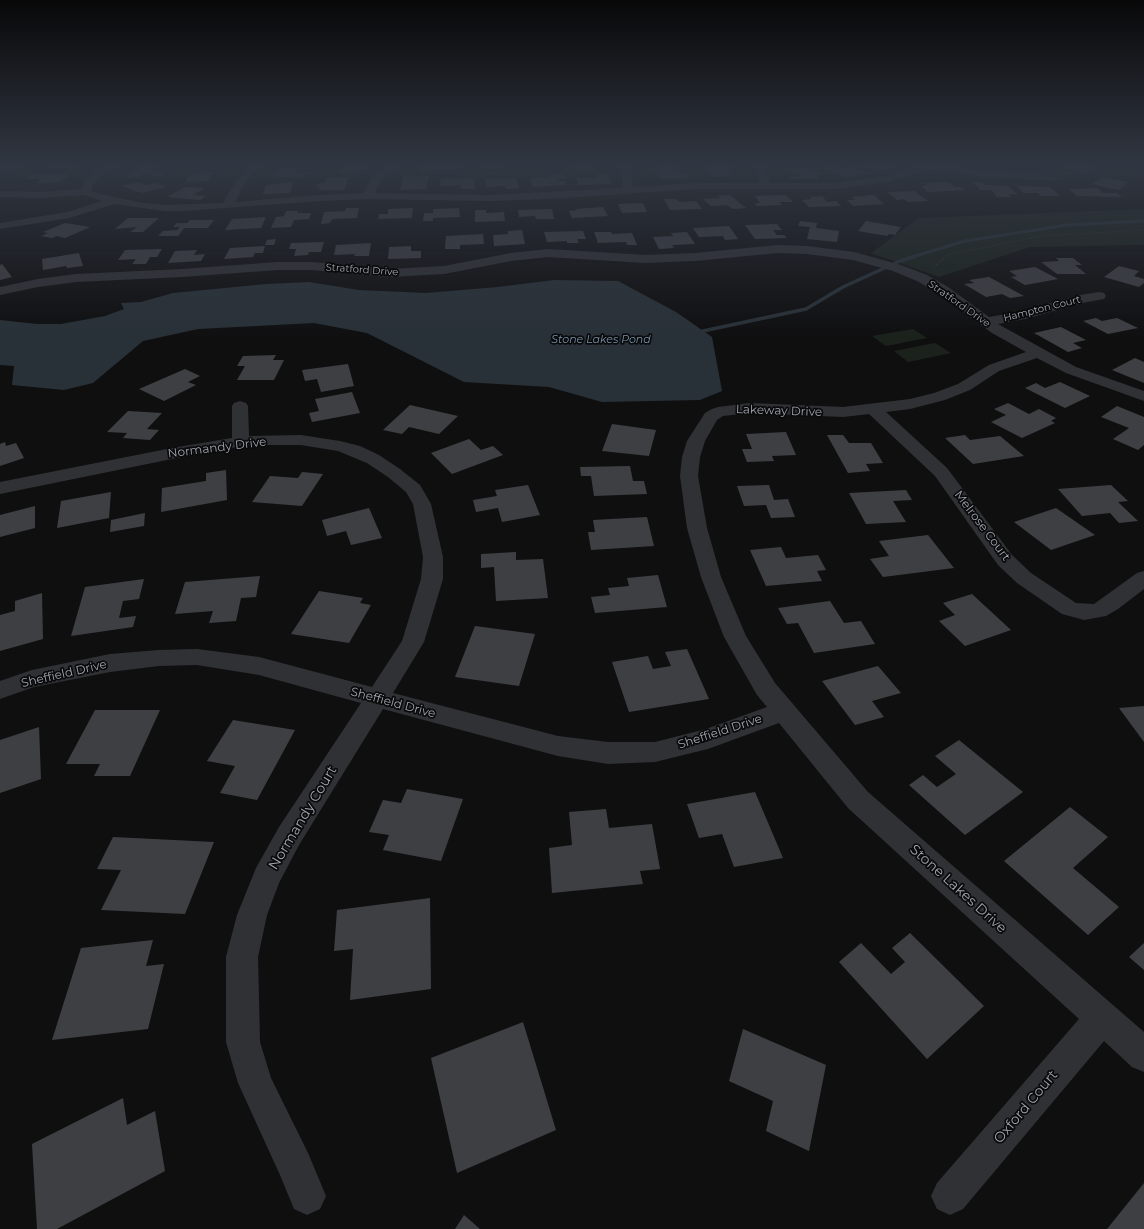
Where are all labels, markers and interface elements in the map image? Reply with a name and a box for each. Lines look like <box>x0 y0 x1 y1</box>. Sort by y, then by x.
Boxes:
street label: Stratford Drive <box>325 261 399 279</box>
street label: Stratford Drive <box>926 278 992 330</box>
street label: Hampton Court <box>1002 294 1082 324</box>
water label: Stone Lakes Pond <box>551 333 651 347</box>
street label: Lakeway Drive <box>736 402 822 420</box>
street label: Normandy Drive <box>167 435 267 461</box>
street label: Melrose Court <box>951 488 1013 564</box>
street label: Sheffield Drive <box>20 657 108 691</box>
street label: Sheffield Drive <box>349 685 437 721</box>
street label: Sheffield Drive <box>676 712 764 752</box>
street label: Normandy Court <box>265 763 341 873</box>
street label: Stone Lakes Drive <box>906 841 1010 937</box>
street label: Oxford Court <box>991 1067 1061 1147</box>

